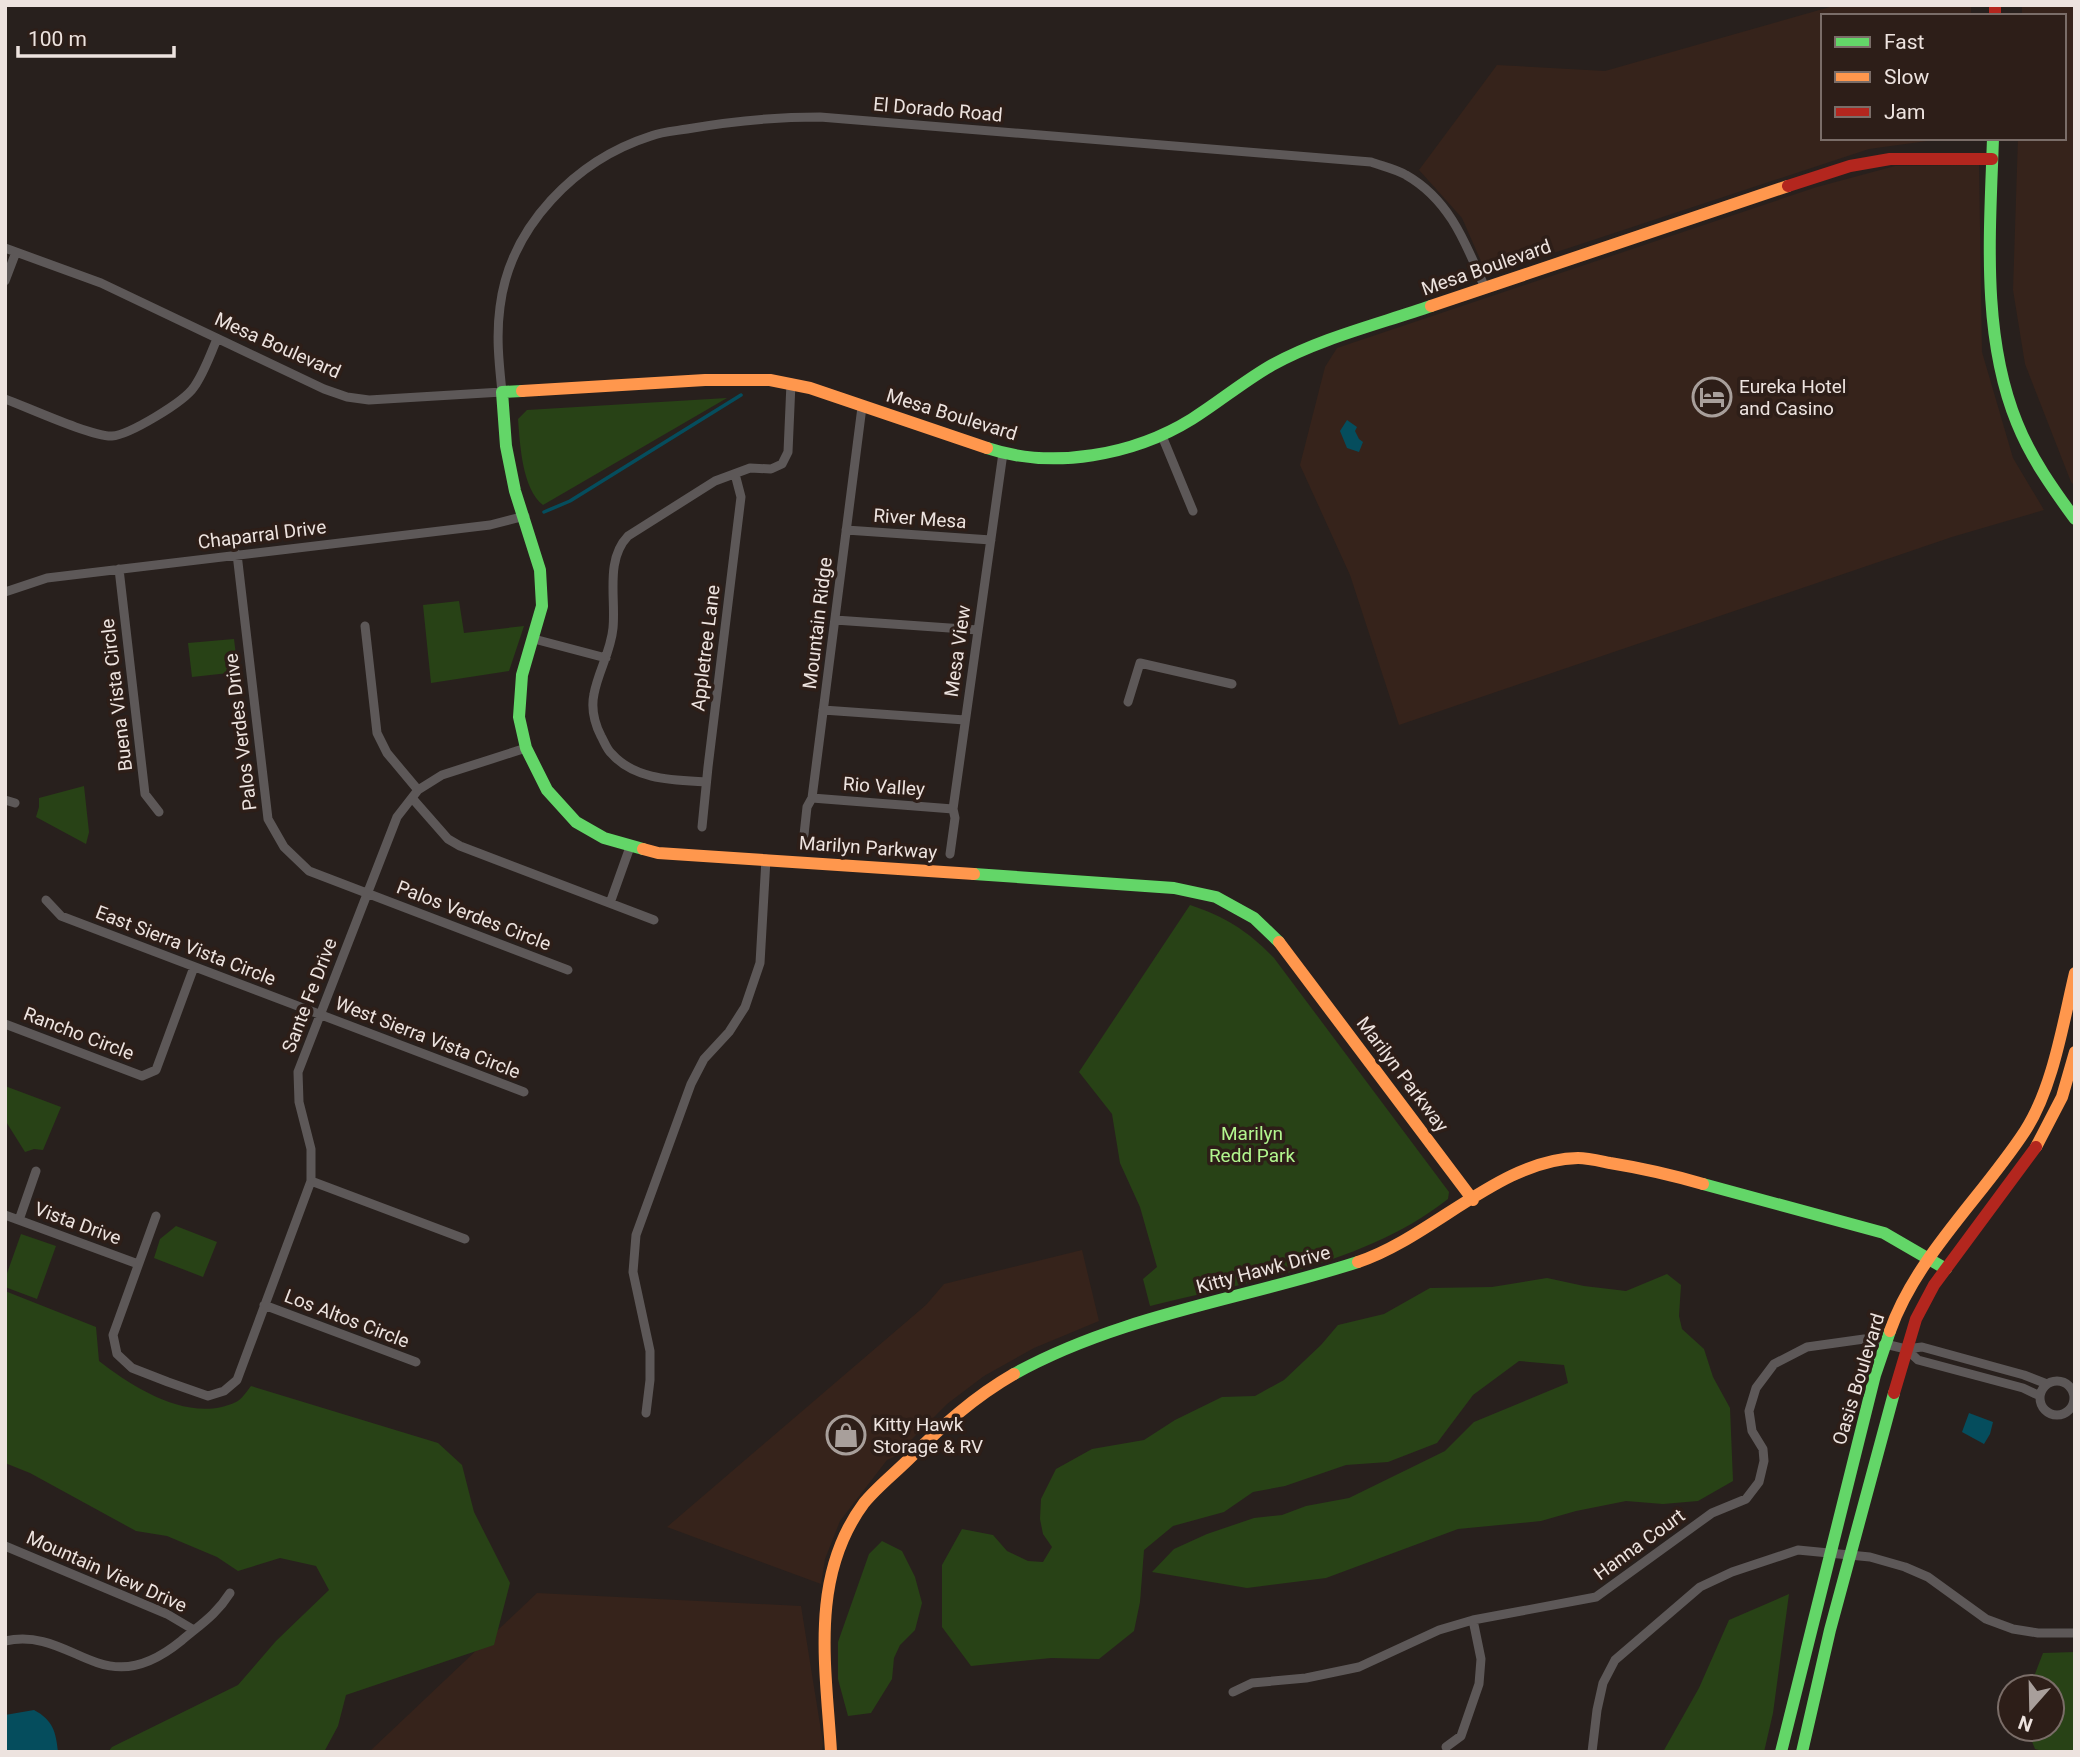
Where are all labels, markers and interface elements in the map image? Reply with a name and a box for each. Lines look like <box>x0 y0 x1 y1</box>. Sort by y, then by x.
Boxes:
scale bar <box>18 14 173 58</box>
legend <box>1821 14 2066 140</box>
text: 100 m <box>28 27 87 51</box>
text: Fast <box>1884 30 1925 54</box>
text: Slow <box>1884 65 1930 89</box>
street label: El Dorado Road <box>872 92 1004 127</box>
text: Jam <box>1884 100 1925 124</box>
street label: Mesa Boulevard <box>1418 235 1554 300</box>
street label: Mesa Boulevard <box>211 307 344 384</box>
place label: Eureka Hotel and Casino <box>1739 375 1846 420</box>
hotel icon: Eureka Hotel and Casino <box>1691 376 1733 418</box>
street label: Mesa Boulevard <box>884 384 1020 445</box>
street label: River Mesa <box>873 504 967 533</box>
street label: Chaparral Drive <box>197 515 327 554</box>
street label: Mountain Ridge <box>798 556 837 690</box>
street label: Appletree Lane <box>686 584 725 712</box>
street label: Mesa View <box>940 604 975 699</box>
street label: Buena Vista Circle <box>96 617 137 773</box>
street label: Palos Verdes Drive <box>219 652 262 812</box>
street label: Rio Valley <box>842 772 926 801</box>
street label: Marilyn Parkway <box>798 831 938 864</box>
street label: Palos Verdes Circle <box>393 875 554 955</box>
street label: East Sierra Vista Circle <box>93 900 279 990</box>
street label: Sante Fe Drive <box>277 935 342 1056</box>
street label: West Sierra Vista Circle <box>332 992 524 1083</box>
street label: Rancho Circle <box>20 1002 137 1065</box>
street label: Marilyn Parkway <box>1352 1012 1453 1137</box>
park label: Marilyn Redd Park <box>1209 1122 1295 1167</box>
street label: Vista Drive <box>31 1197 124 1250</box>
street label: Kitty Hawk Drive <box>1194 1241 1333 1298</box>
street label: Los Altos Circle <box>281 1284 413 1353</box>
street label: Oasis Boulevard <box>1828 1311 1889 1448</box>
place label: Kitty Hawk Storage & RV <box>873 1413 983 1458</box>
shop icon: Kitty Hawk Storage & RV <box>825 1414 867 1456</box>
street label: Hanna Court <box>1589 1504 1689 1585</box>
street label: Mountain View Drive <box>23 1526 191 1617</box>
north arrow <box>1996 1673 2066 1743</box>
text: N <box>2015 1710 2036 1737</box>

